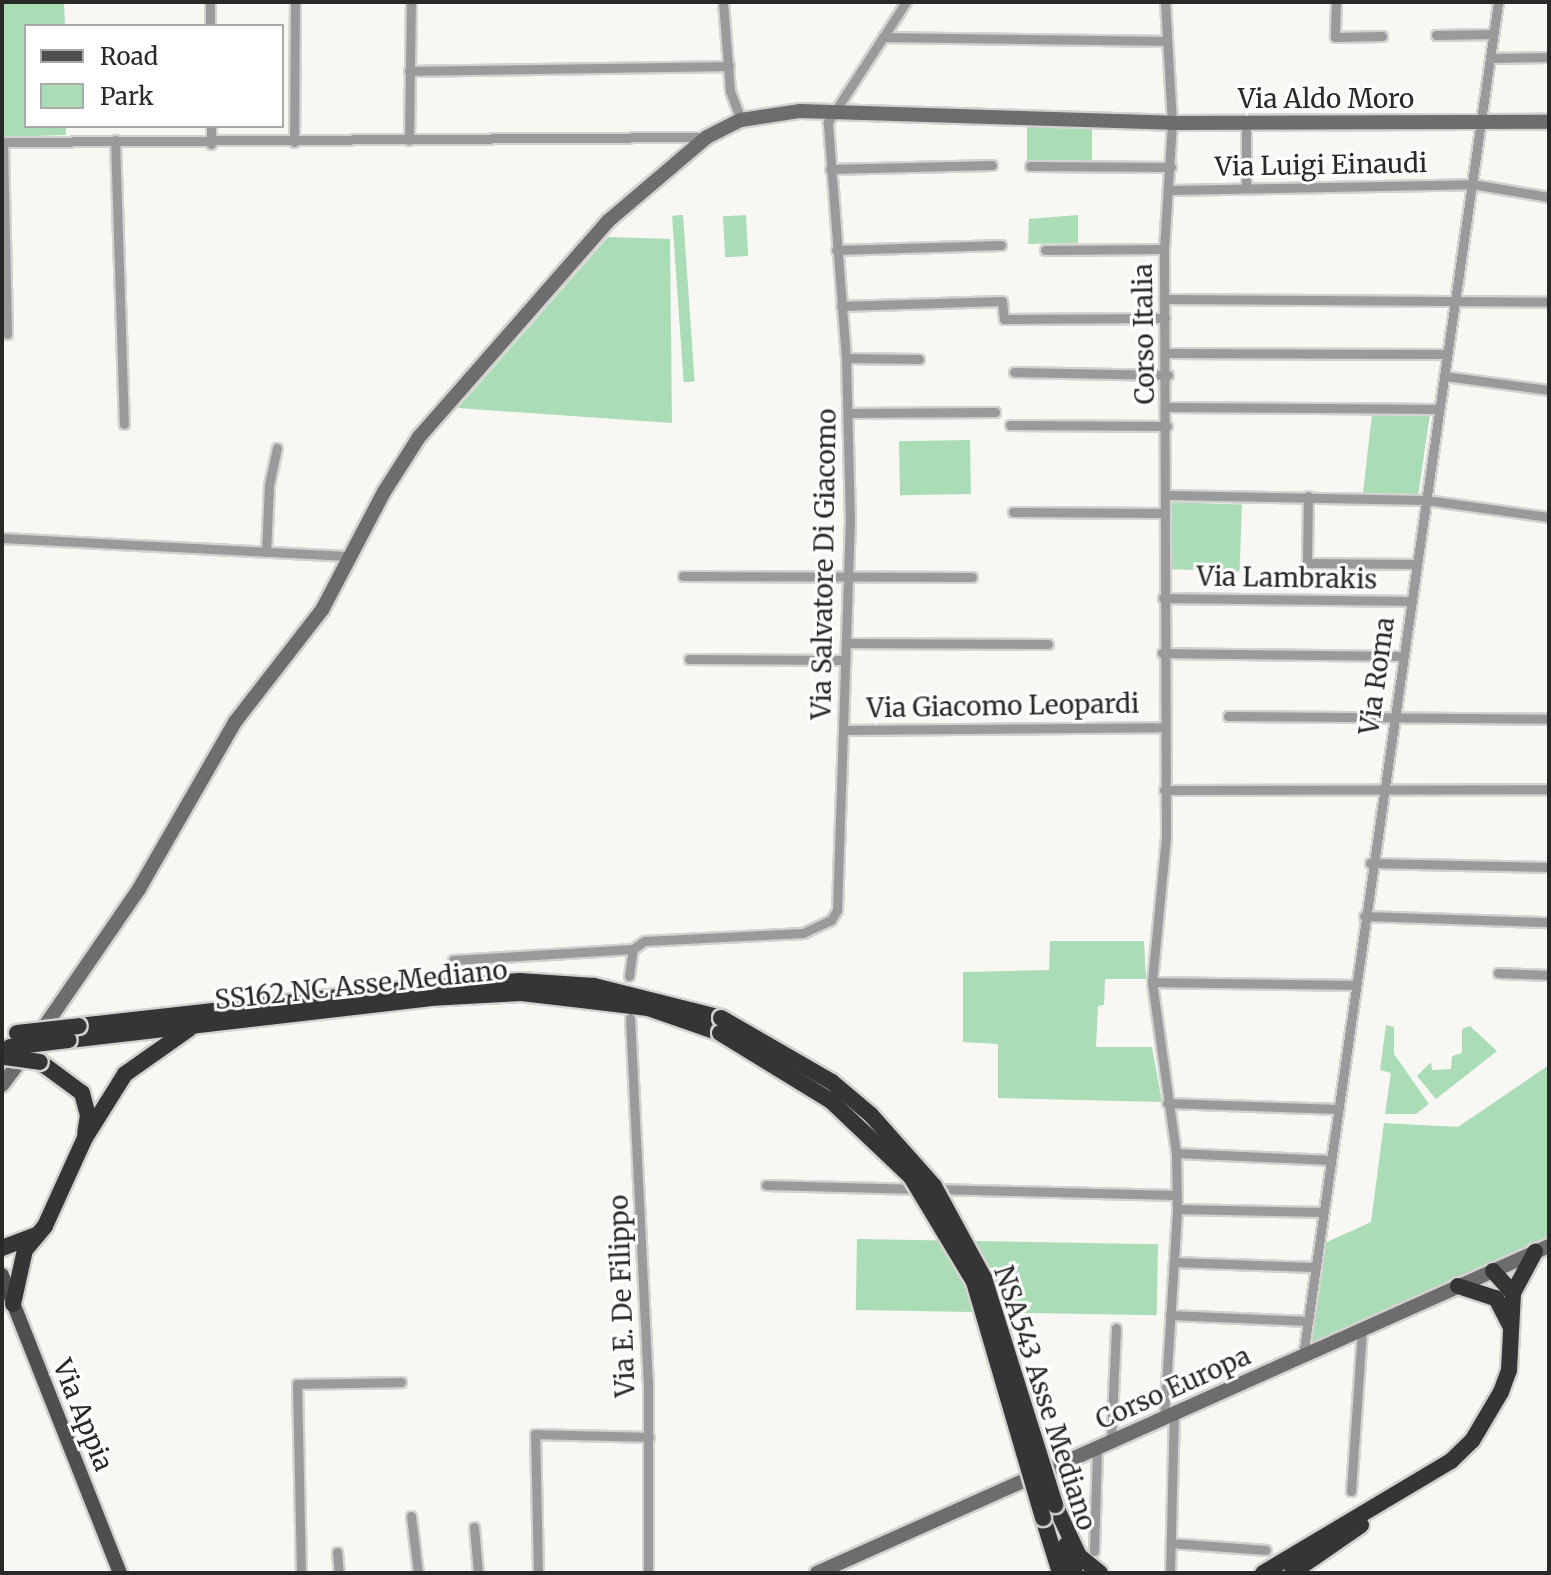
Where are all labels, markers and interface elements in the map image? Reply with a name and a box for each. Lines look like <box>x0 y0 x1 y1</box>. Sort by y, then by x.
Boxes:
legend <box>24 24 284 128</box>
text: Road <box>100 41 158 72</box>
text: Park <box>100 81 153 112</box>
street label: Via Aldo Moro <box>1238 83 1414 115</box>
street label: Via Luigi Einaudi <box>1215 148 1427 182</box>
street label: Corso Italia <box>1127 263 1161 405</box>
street label: Via Salvatore Di Giacomo <box>806 408 842 720</box>
street label: Via Lambrakis <box>1196 561 1378 595</box>
street label: Via Roma <box>1353 615 1401 737</box>
street label: Via Giacomo Leopardi <box>866 688 1140 724</box>
street label: SS162 NC Asse Mediano <box>213 954 509 1016</box>
street label: Via E. De Filippo <box>603 1194 641 1398</box>
street label: NSA543 Asse Mediano <box>988 1262 1102 1534</box>
street label: Corso Europa <box>1091 1340 1255 1436</box>
street label: Via Appia <box>46 1355 120 1475</box>

